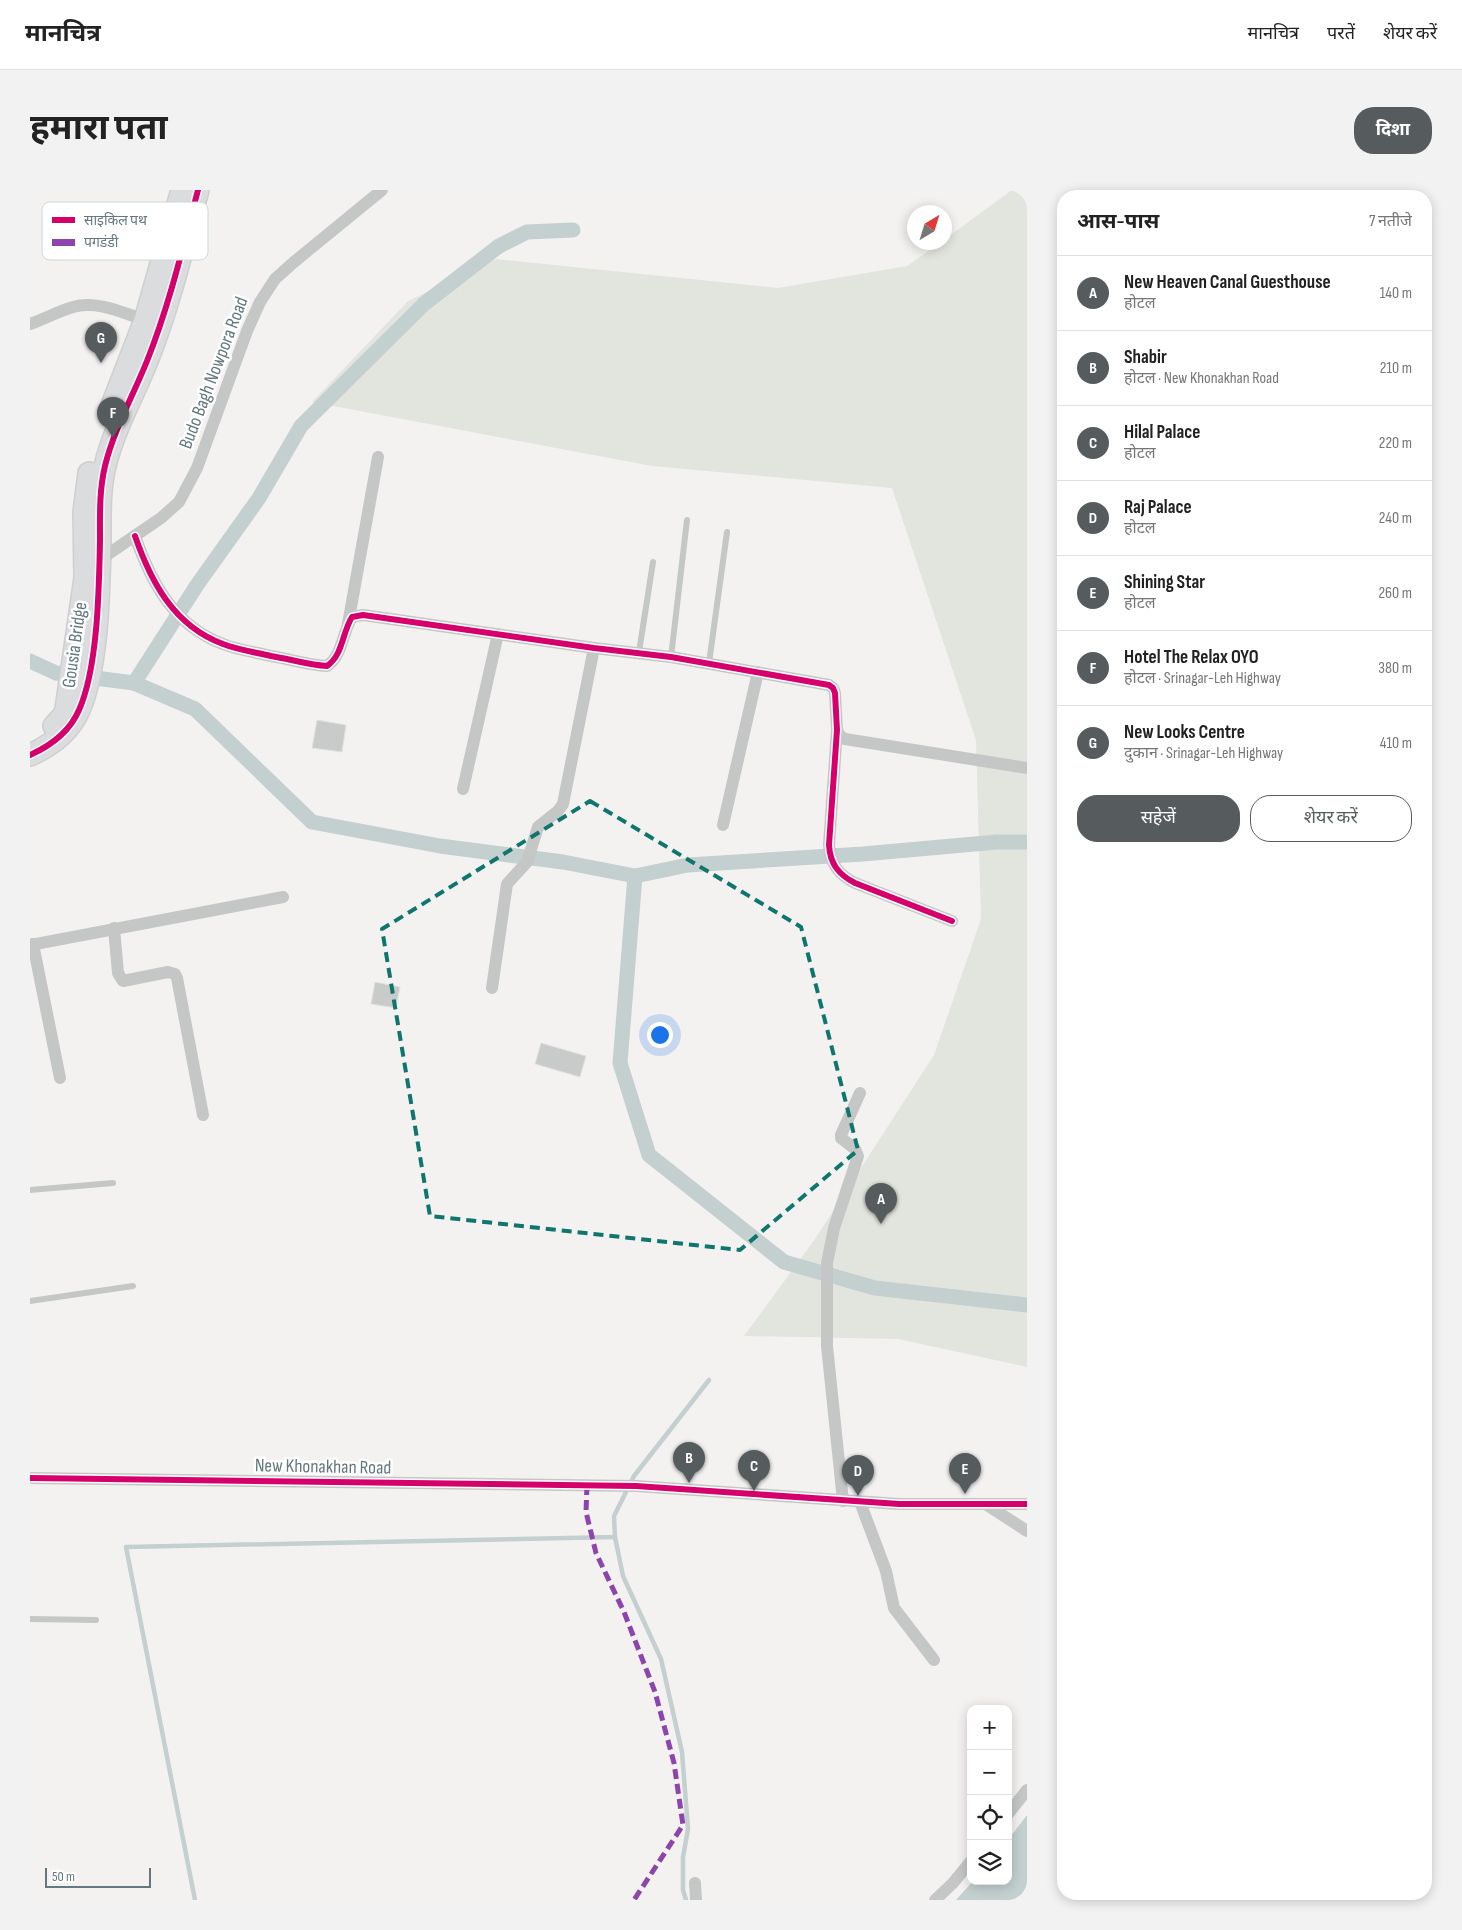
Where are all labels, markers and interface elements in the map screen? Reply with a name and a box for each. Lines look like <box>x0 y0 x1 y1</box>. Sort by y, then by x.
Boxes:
text: मानचित्र <box>25 19 101 48</box>
text: मानचित्र <box>1248 23 1299 44</box>
text: परतें <box>1327 23 1355 44</box>
text: शेयर करें <box>1383 23 1437 44</box>
text: हमारा पता <box>30 107 168 150</box>
button: दिशा <box>1354 107 1432 154</box>
legend <box>42 202 208 260</box>
north arrow <box>907 205 952 250</box>
text: आस-पास <box>1077 209 1159 234</box>
text: साइकिल पथ <box>84 212 148 229</box>
text: 7 नतीजे <box>1369 212 1412 231</box>
text: पगडंडी <box>84 234 119 251</box>
text: New Heaven Canal Guesthouse <box>1124 271 1331 294</box>
text: A <box>1089 284 1097 303</box>
text: 140 m <box>1380 284 1412 303</box>
street label: Budo Bagh Nowpora Road <box>174 294 254 452</box>
text: होटल <box>1124 294 1156 313</box>
pin: G <box>85 322 117 363</box>
text: Shabir <box>1124 346 1167 369</box>
text: B <box>1089 359 1097 378</box>
text: 210 m <box>1380 359 1412 378</box>
text: होटल · New Khonakhan Road <box>1124 369 1279 388</box>
pin: F <box>97 397 129 438</box>
text: Hilal Palace <box>1124 421 1200 444</box>
text: C <box>1089 434 1097 453</box>
text: 220 m <box>1379 434 1412 453</box>
text: होटल <box>1124 444 1156 463</box>
text: Raj Palace <box>1124 496 1192 519</box>
text: D <box>1089 509 1097 528</box>
text: 240 m <box>1379 509 1412 528</box>
text: होटल <box>1124 519 1156 538</box>
text: Shining Star <box>1124 571 1205 594</box>
text: E <box>1090 584 1096 603</box>
text: 260 m <box>1378 584 1412 603</box>
text: होटल <box>1124 594 1156 613</box>
street label: Gousia Bridge <box>58 601 92 689</box>
text: Hotel The Relax OYO <box>1124 646 1259 669</box>
text: F <box>1090 659 1096 678</box>
text: 380 m <box>1378 659 1412 678</box>
text: होटल · Srinagar-Leh Highway <box>1124 669 1281 688</box>
text: New Looks Centre <box>1124 721 1245 744</box>
text: G <box>1089 734 1097 753</box>
text: 410 m <box>1380 734 1412 753</box>
text: दुकान · Srinagar-Leh Highway <box>1124 744 1283 763</box>
button: सहेजें <box>1077 795 1240 842</box>
button: शेयर करें <box>1250 795 1412 842</box>
your location <box>647 1022 673 1048</box>
pin: A <box>865 1183 897 1224</box>
pin: B <box>673 1442 705 1483</box>
pin: C <box>738 1450 770 1491</box>
pin: E <box>949 1453 981 1494</box>
street label: New Khonakhan Road <box>255 1454 391 1480</box>
pin: D <box>842 1455 874 1496</box>
map controls <box>967 1705 1012 1885</box>
button: + <box>967 1705 1012 1750</box>
button: − <box>967 1750 1012 1795</box>
button: locate <box>967 1795 1012 1840</box>
button: layers <box>967 1840 1012 1885</box>
scale bar <box>45 1865 151 1888</box>
text: 50 m <box>52 1868 75 1885</box>

